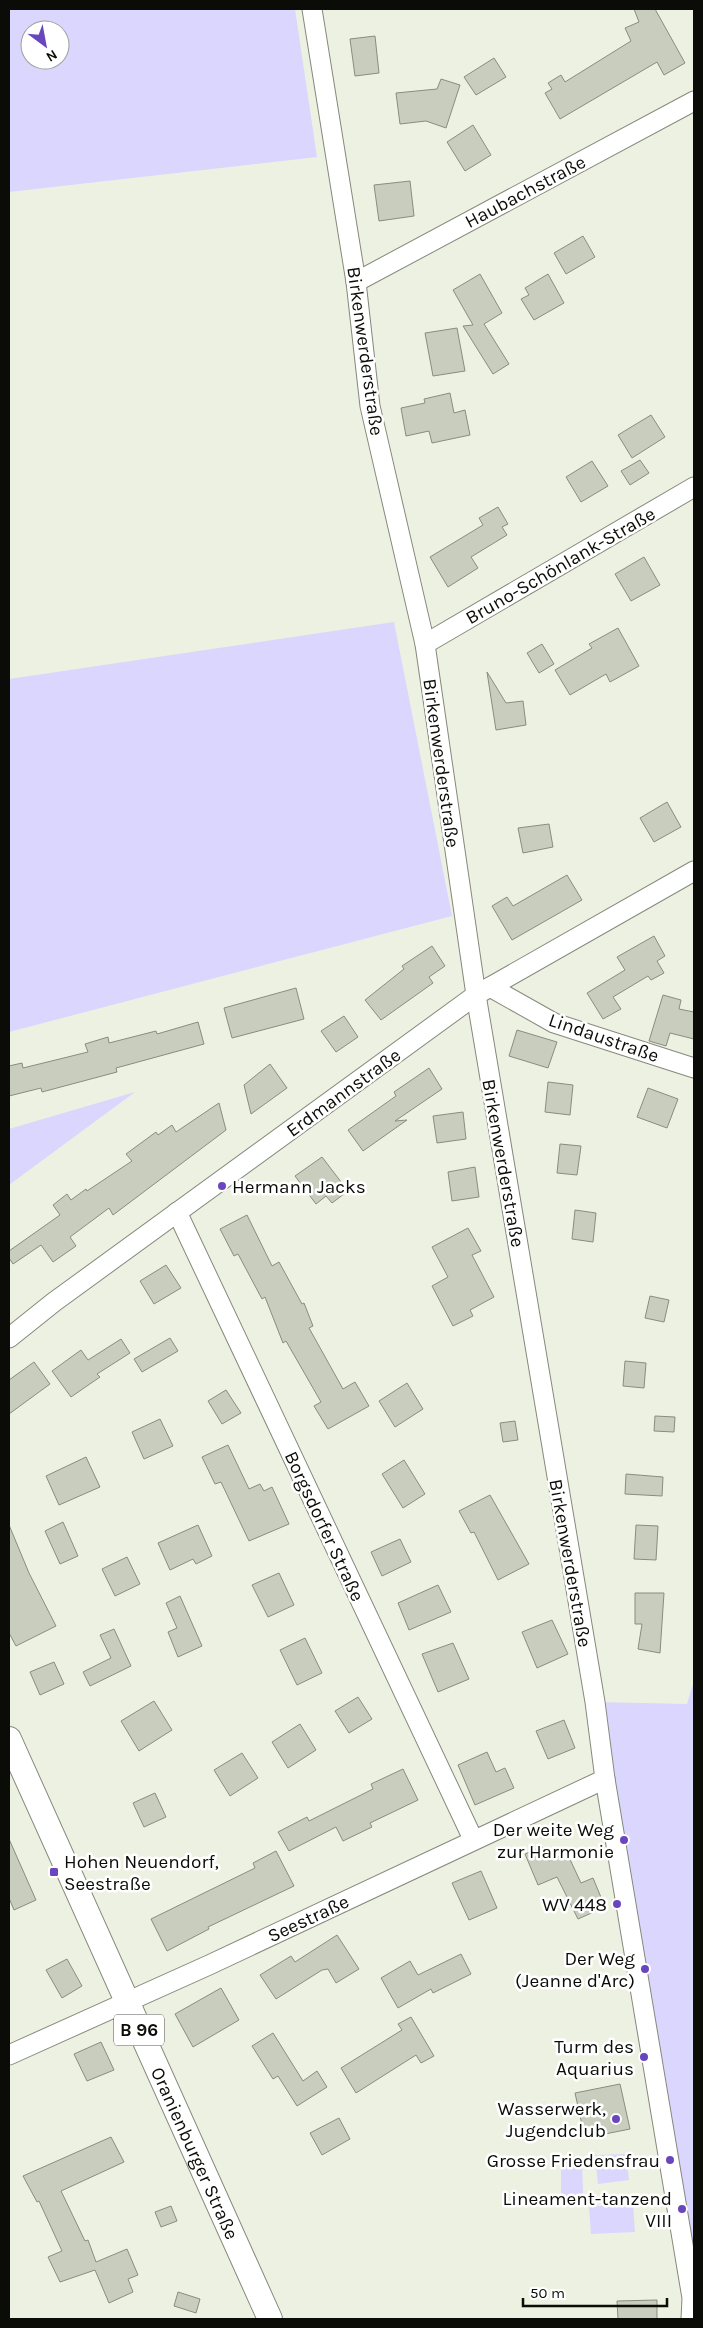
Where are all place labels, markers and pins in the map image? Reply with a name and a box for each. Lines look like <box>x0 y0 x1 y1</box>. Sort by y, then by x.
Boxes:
place label: Hermann Jacks <box>232 1176 366 1198</box>
marker: Hermann Jacks <box>216 1180 228 1192</box>
place label: Der weite Weg zur Harmonie <box>493 1819 614 1863</box>
marker: Der weite Weg zur Harmonie <box>618 1834 630 1846</box>
place label: Hohen Neuendorf, Seestraße <box>64 1851 219 1895</box>
marker: Hohen Neuendorf, Seestraße <box>48 1866 60 1878</box>
place label: WV 448 <box>542 1894 607 1916</box>
marker: WV 448 <box>611 1898 623 1910</box>
place label: Der Weg (Jeanne d'Arc) <box>515 1948 635 1992</box>
marker: Der Weg (Jeanne d'Arc) <box>639 1963 651 1975</box>
place label: Turm des Aquarius <box>554 2036 634 2080</box>
marker: Turm des Aquarius <box>638 2051 650 2063</box>
place label: Wasserwerk, Jugendclub <box>498 2098 606 2142</box>
marker: Wasserwerk, Jugendclub <box>610 2113 622 2125</box>
place label: Grosse Friedensfrau <box>487 2150 660 2172</box>
marker: Grosse Friedensfrau <box>664 2154 676 2166</box>
place label: Lineament-tanzend VIII <box>502 2188 672 2232</box>
marker: Lineament-tanzend VIII <box>676 2203 688 2215</box>

